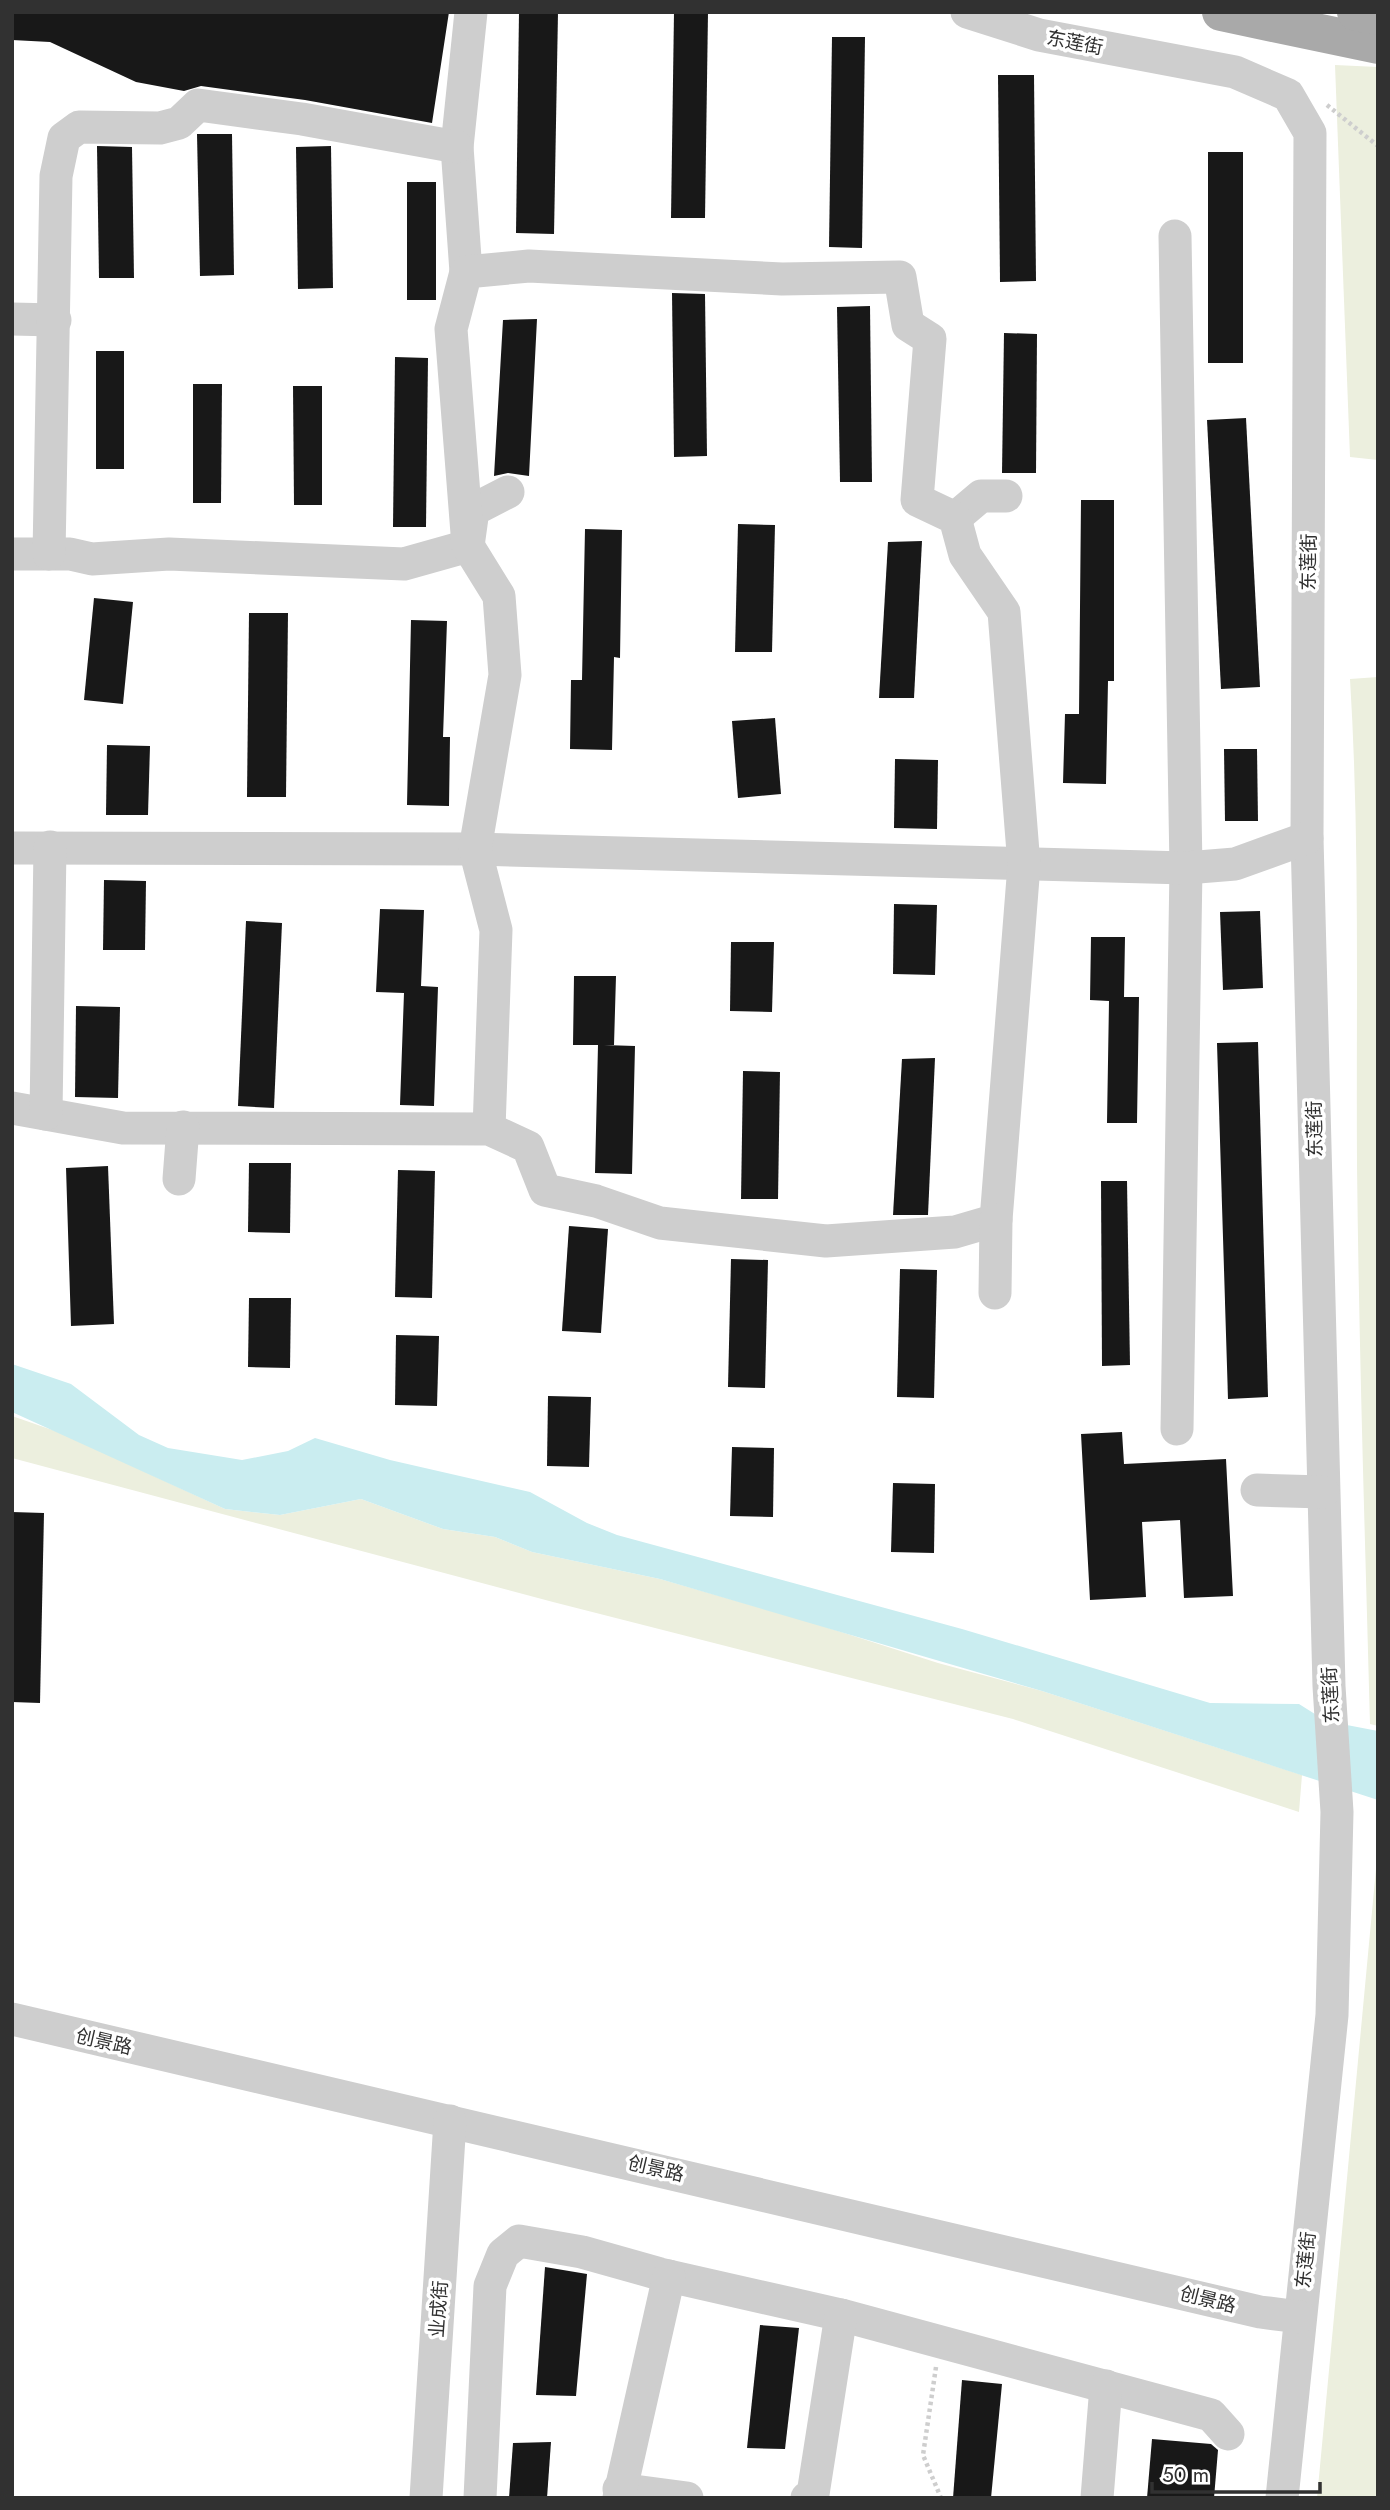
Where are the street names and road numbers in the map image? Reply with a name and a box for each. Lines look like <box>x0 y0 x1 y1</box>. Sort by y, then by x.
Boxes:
street label: 东莲街 <box>1044 24 1105 61</box>
street label: 东莲街 <box>1295 533 1322 591</box>
street label: 东莲街 <box>1301 1100 1328 1158</box>
street label: 东莲街 <box>1316 1666 1345 1724</box>
street label: 创景路 <box>73 2022 135 2061</box>
street label: 创景路 <box>625 2149 687 2188</box>
street label: 东莲街 <box>1289 2230 1322 2290</box>
street label: 创景路 <box>1177 2279 1239 2319</box>
street label: 业成街 <box>423 2280 454 2338</box>

